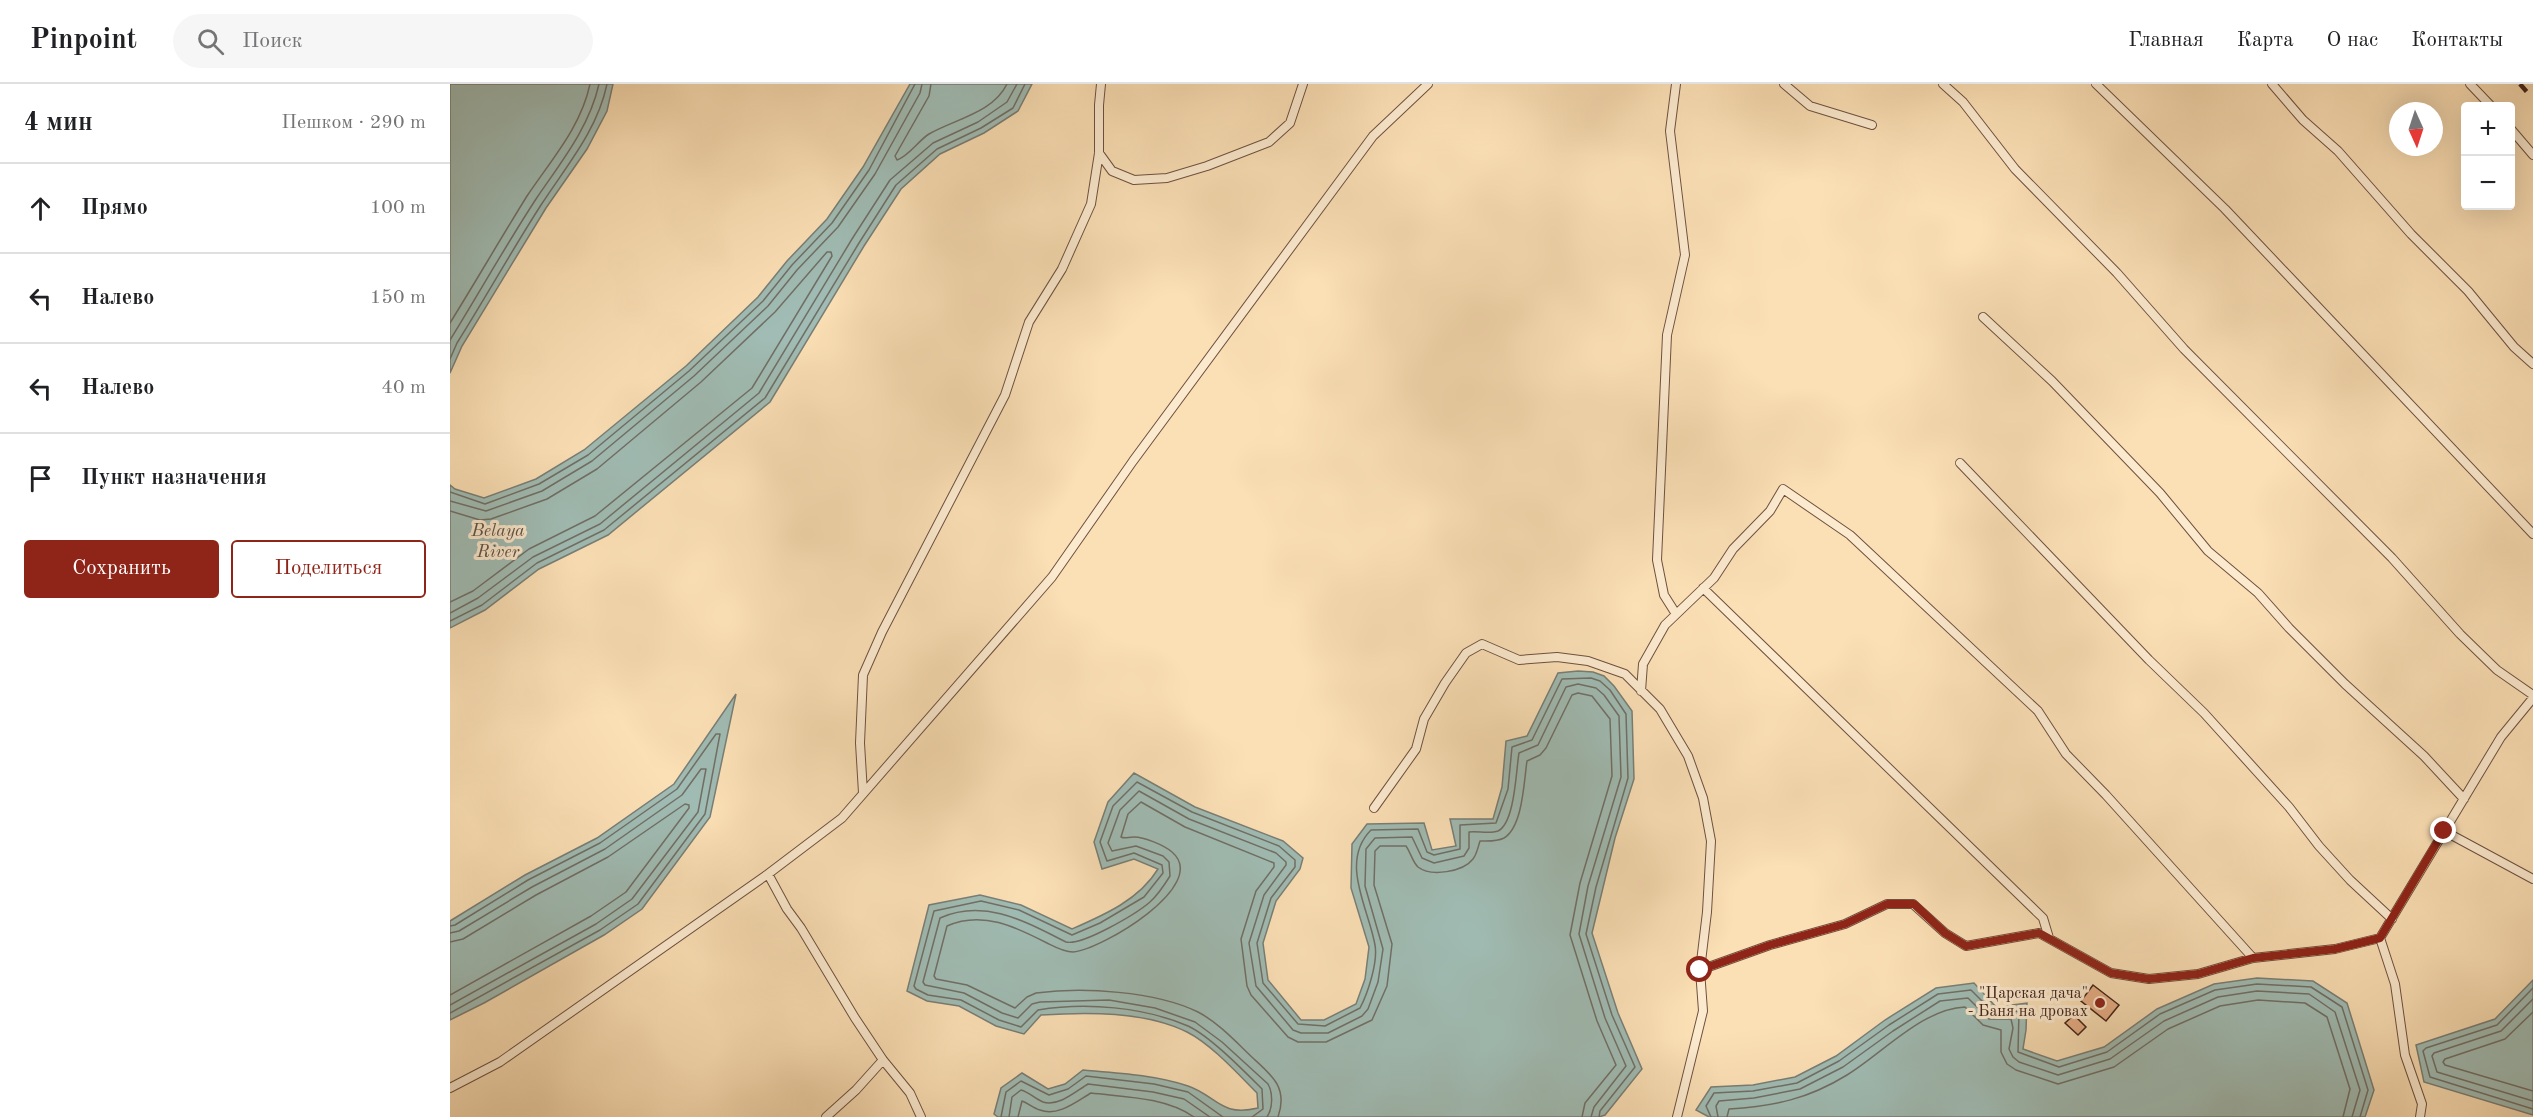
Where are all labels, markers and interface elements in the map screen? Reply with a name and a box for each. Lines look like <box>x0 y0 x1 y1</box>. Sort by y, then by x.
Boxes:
search box <box>173 14 593 68</box>
icon: search <box>194 25 227 58</box>
text: Pinpoint <box>30 27 137 55</box>
text: Поиск <box>242 30 303 52</box>
text: Главная <box>2128 30 2204 51</box>
text: Карта <box>2237 30 2294 51</box>
text: О нас <box>2327 30 2378 51</box>
text: Контакты <box>2411 30 2503 51</box>
north arrow <box>2389 102 2443 156</box>
map controls <box>2461 102 2515 210</box>
button: + <box>2461 102 2515 156</box>
text: 4 мин <box>24 110 93 136</box>
text: Пешком · 290 m <box>281 113 426 133</box>
button: − <box>2461 156 2515 210</box>
icon: ahead <box>24 192 57 225</box>
text: Прямо <box>81 197 148 219</box>
text: 100 m <box>370 198 426 218</box>
icon: left <box>24 282 57 315</box>
text: Налево <box>81 287 154 309</box>
text: 150 m <box>370 288 426 308</box>
icon: left <box>24 372 57 405</box>
text: Налево <box>81 377 154 399</box>
text: 40 m <box>381 378 426 398</box>
icon: arrive <box>24 462 57 495</box>
text: Пункт назначения <box>81 467 267 489</box>
water label: Belaya River <box>470 522 525 561</box>
button: Сохранить <box>24 540 219 598</box>
button: Поделиться <box>231 540 426 598</box>
route end <box>2430 817 2456 843</box>
route start <box>1686 956 1712 982</box>
place label: "Царская дача" - Баня на дровах <box>1968 986 2088 1020</box>
marker: "Царская дача" - Баня на дровах <box>2093 996 2107 1010</box>

